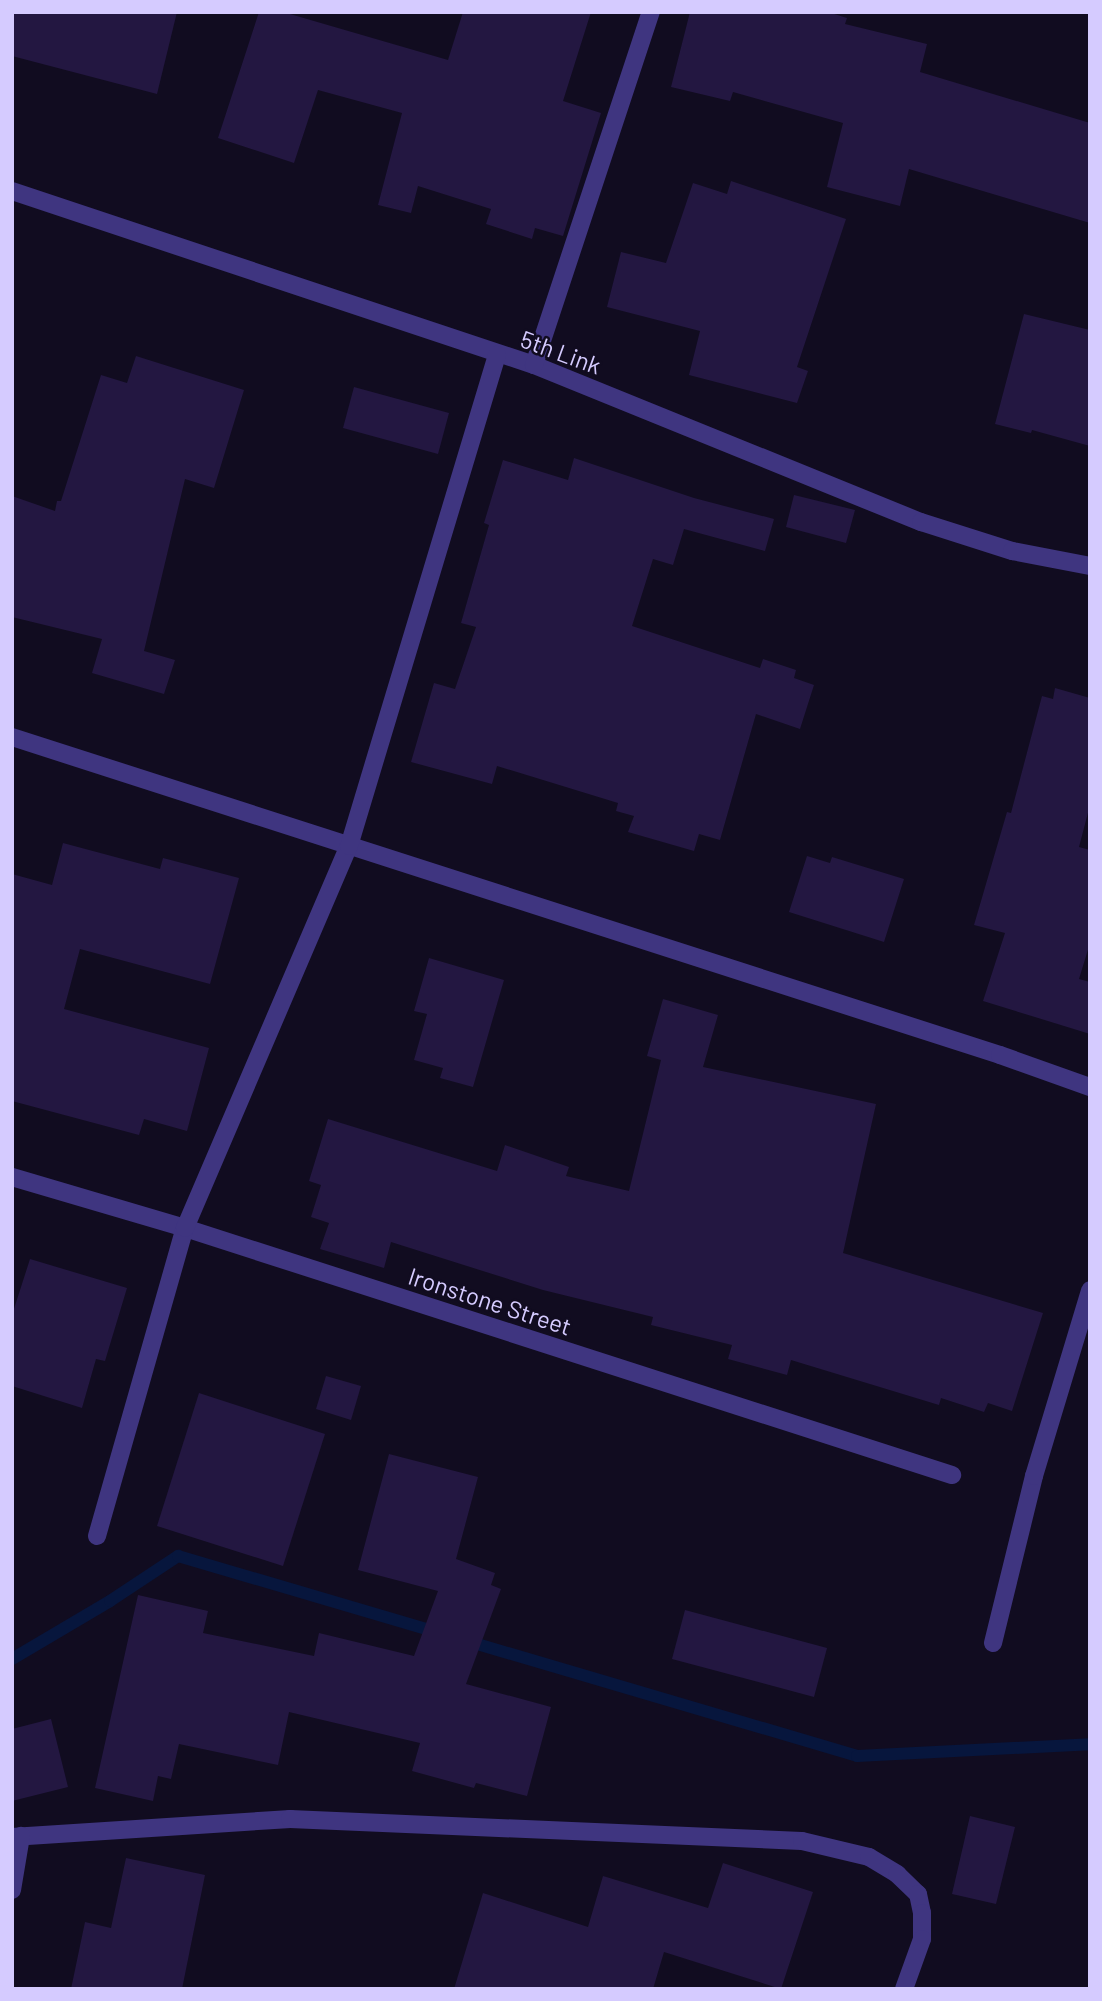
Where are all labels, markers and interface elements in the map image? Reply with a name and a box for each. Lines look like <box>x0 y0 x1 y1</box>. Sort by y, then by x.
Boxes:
street label: 5th Link <box>517 324 605 380</box>
street label: Ironstone Street <box>405 1261 575 1341</box>

